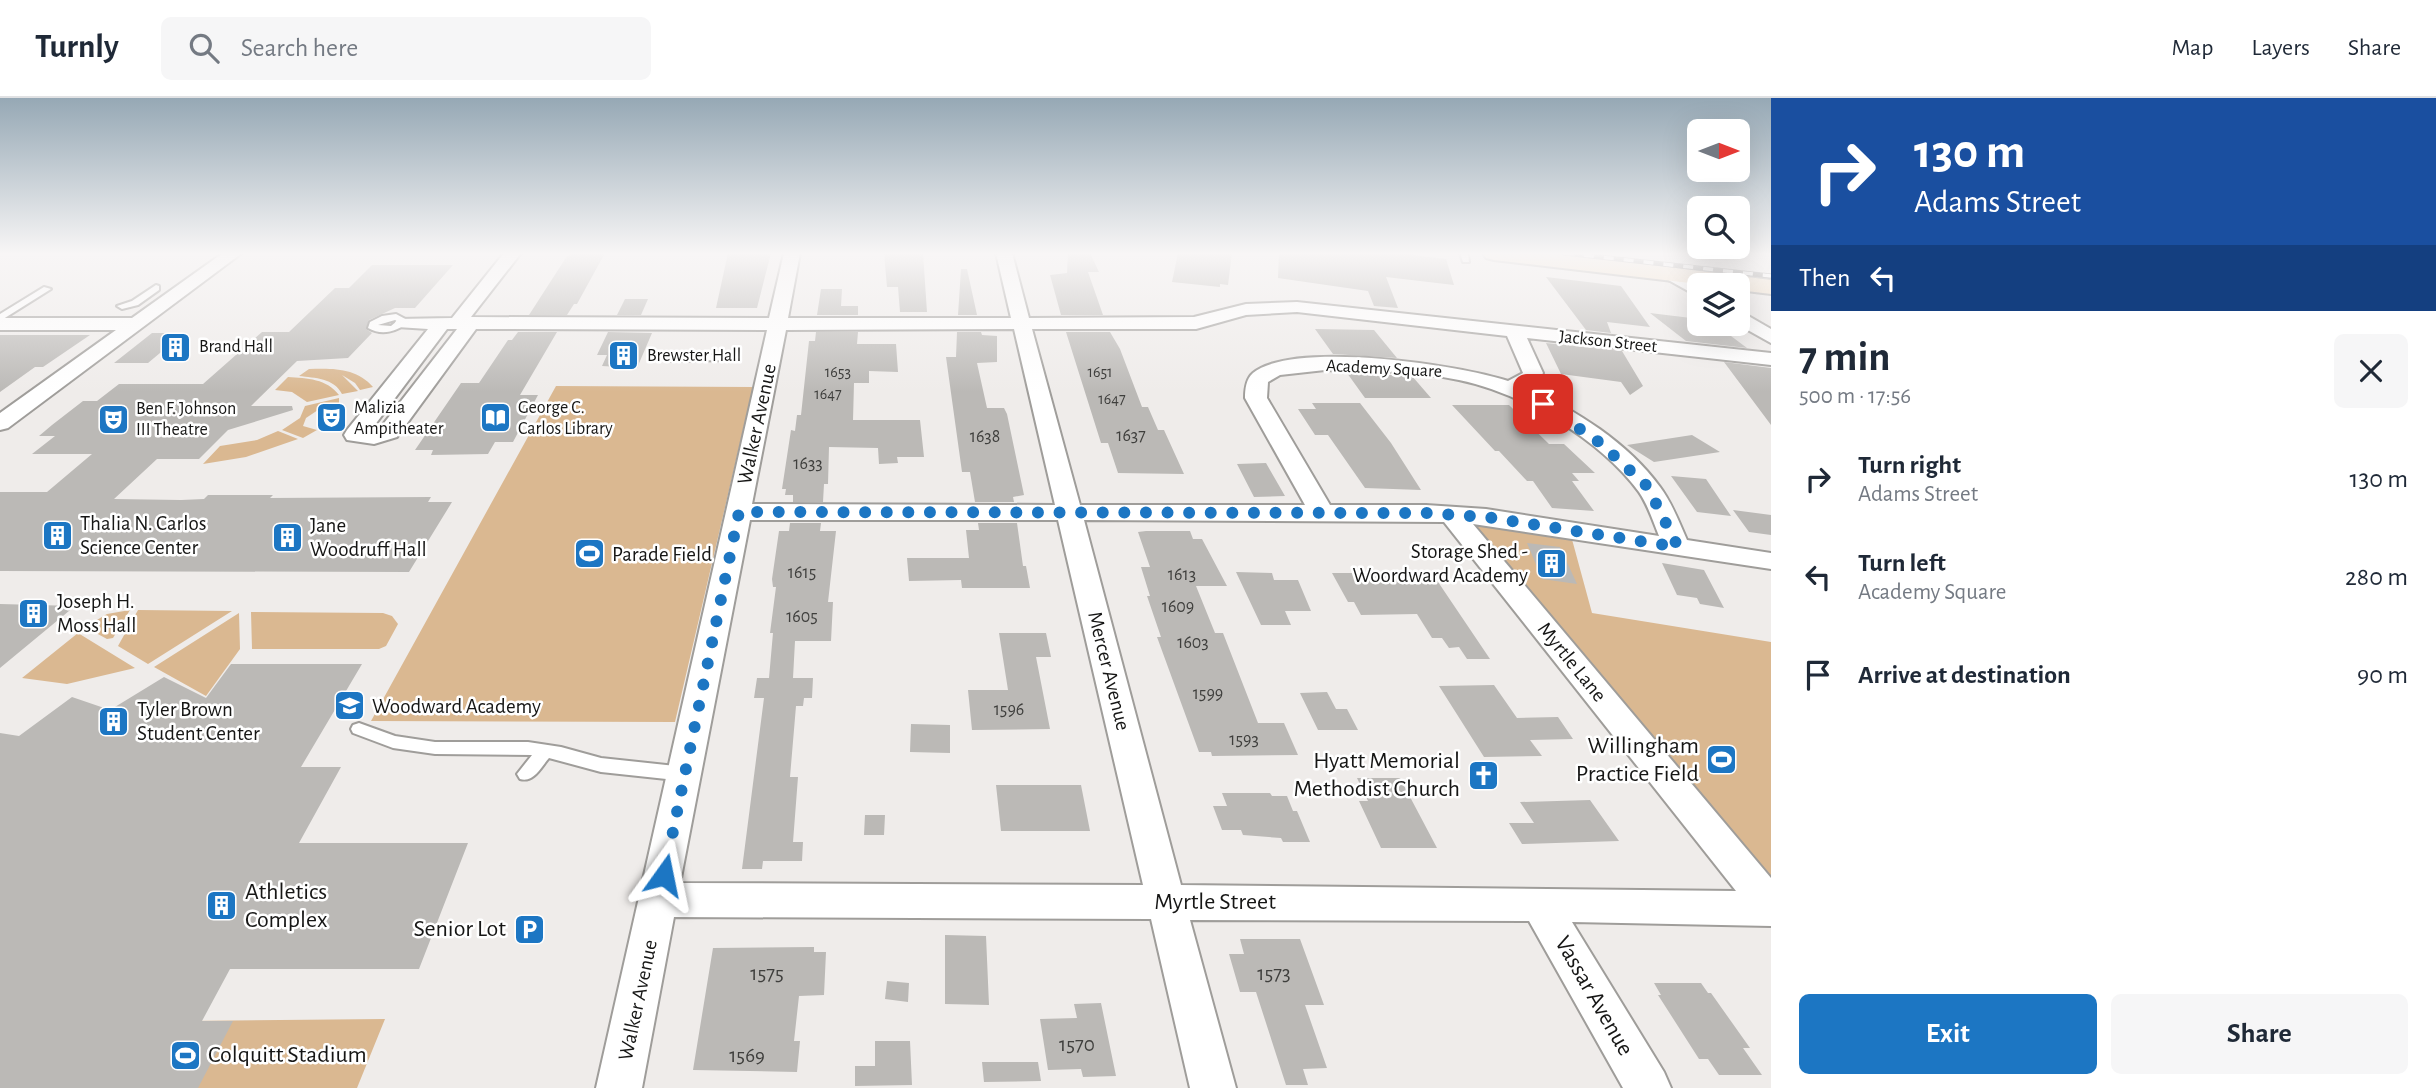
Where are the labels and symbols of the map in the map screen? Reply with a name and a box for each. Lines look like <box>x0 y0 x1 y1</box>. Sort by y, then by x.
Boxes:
north arrow <box>1687 119 1750 182</box>
street label: Jackson Street <box>1558 328 1658 356</box>
building icon: Brand Hall <box>159 330 193 364</box>
place label: Brand Hall <box>199 338 273 356</box>
building icon: Brewster Hall <box>607 339 641 373</box>
place label: Brewster Hall <box>647 347 741 365</box>
street label: Academy Square <box>1326 357 1442 381</box>
street label: Walker Avenue <box>734 362 780 486</box>
house number: 1653 <box>825 364 851 380</box>
house number: 1651 <box>1087 364 1113 380</box>
pin <box>1513 374 1573 434</box>
house number: 1647 <box>814 386 842 402</box>
house number: 1647 <box>1098 391 1126 407</box>
place label: Malizia Ampitheater <box>354 399 444 438</box>
place label: George C. Carlos Library <box>518 399 613 438</box>
place label: Ben F. Johnson III Theatre <box>136 400 236 439</box>
theatre icon: Malizia Ampitheater <box>314 401 348 435</box>
library icon: George C. Carlos Library <box>478 401 512 435</box>
theatre icon: Ben F. Johnson III Theatre <box>96 402 130 436</box>
house number: 1637 <box>1116 427 1146 445</box>
house number: 1638 <box>970 428 1000 446</box>
house number: 1633 <box>793 455 823 473</box>
place label: Thalia N. Carlos Science Center <box>80 513 207 558</box>
place label: Jane Woodruff Hall <box>310 515 427 560</box>
building icon: Thalia N. Carlos Science Center <box>40 518 74 552</box>
building icon: Jane Woodruff Hall <box>270 520 304 554</box>
sports icon: Parade Field <box>572 537 606 571</box>
place label: Storage Shed - Woordward Academy <box>1352 541 1528 586</box>
place label: Parade Field <box>612 544 712 565</box>
building icon: Storage Shed - Woordward Academy <box>1534 546 1568 580</box>
house number: 1615 <box>788 564 816 582</box>
house number: 1613 <box>1168 566 1196 584</box>
place label: Joseph H. Moss Hall <box>57 591 137 636</box>
building icon: Joseph H. Moss Hall <box>17 596 51 630</box>
house number: 1609 <box>1162 598 1194 616</box>
house number: 1605 <box>786 608 818 626</box>
street label: Mercer Avenue <box>1084 609 1134 733</box>
street label: Myrtle Lane <box>1534 618 1610 706</box>
house number: 1603 <box>1177 634 1209 652</box>
house number: 1599 <box>1193 685 1223 703</box>
school or university icon: Woodward Academy <box>332 689 366 723</box>
place label: Woodward Academy <box>372 696 541 717</box>
place label: Tyler Brown Student Center <box>137 699 260 744</box>
house number: 1596 <box>994 701 1024 719</box>
building icon: Tyler Brown Student Center <box>97 704 131 738</box>
house number: 1593 <box>1229 731 1259 749</box>
place label: Willingham Practice Field <box>1576 734 1699 786</box>
sports icon: Willingham Practice Field <box>1705 743 1739 777</box>
place label: Hyatt Memorial Methodist Church <box>1293 749 1460 801</box>
church icon: Hyatt Memorial Methodist Church <box>1466 758 1500 792</box>
position arrow <box>627 838 701 912</box>
place label: Athletics Complex <box>245 880 328 932</box>
building icon: Athletics Complex <box>205 889 239 923</box>
street label: Myrtle Street <box>1154 890 1276 914</box>
parking icon: Senior Lot <box>512 912 546 946</box>
place label: Senior Lot <box>414 917 506 941</box>
street label: Vassar Avenue <box>1550 932 1638 1060</box>
street label: Walker Avenue <box>615 938 661 1062</box>
house number: 1575 <box>750 963 784 984</box>
house number: 1573 <box>1257 963 1291 984</box>
house number: 1570 <box>1059 1034 1095 1055</box>
sports icon: Colquitt Stadium <box>168 1038 202 1072</box>
place label: Colquitt Stadium <box>208 1043 367 1067</box>
house number: 1569 <box>729 1045 765 1066</box>

